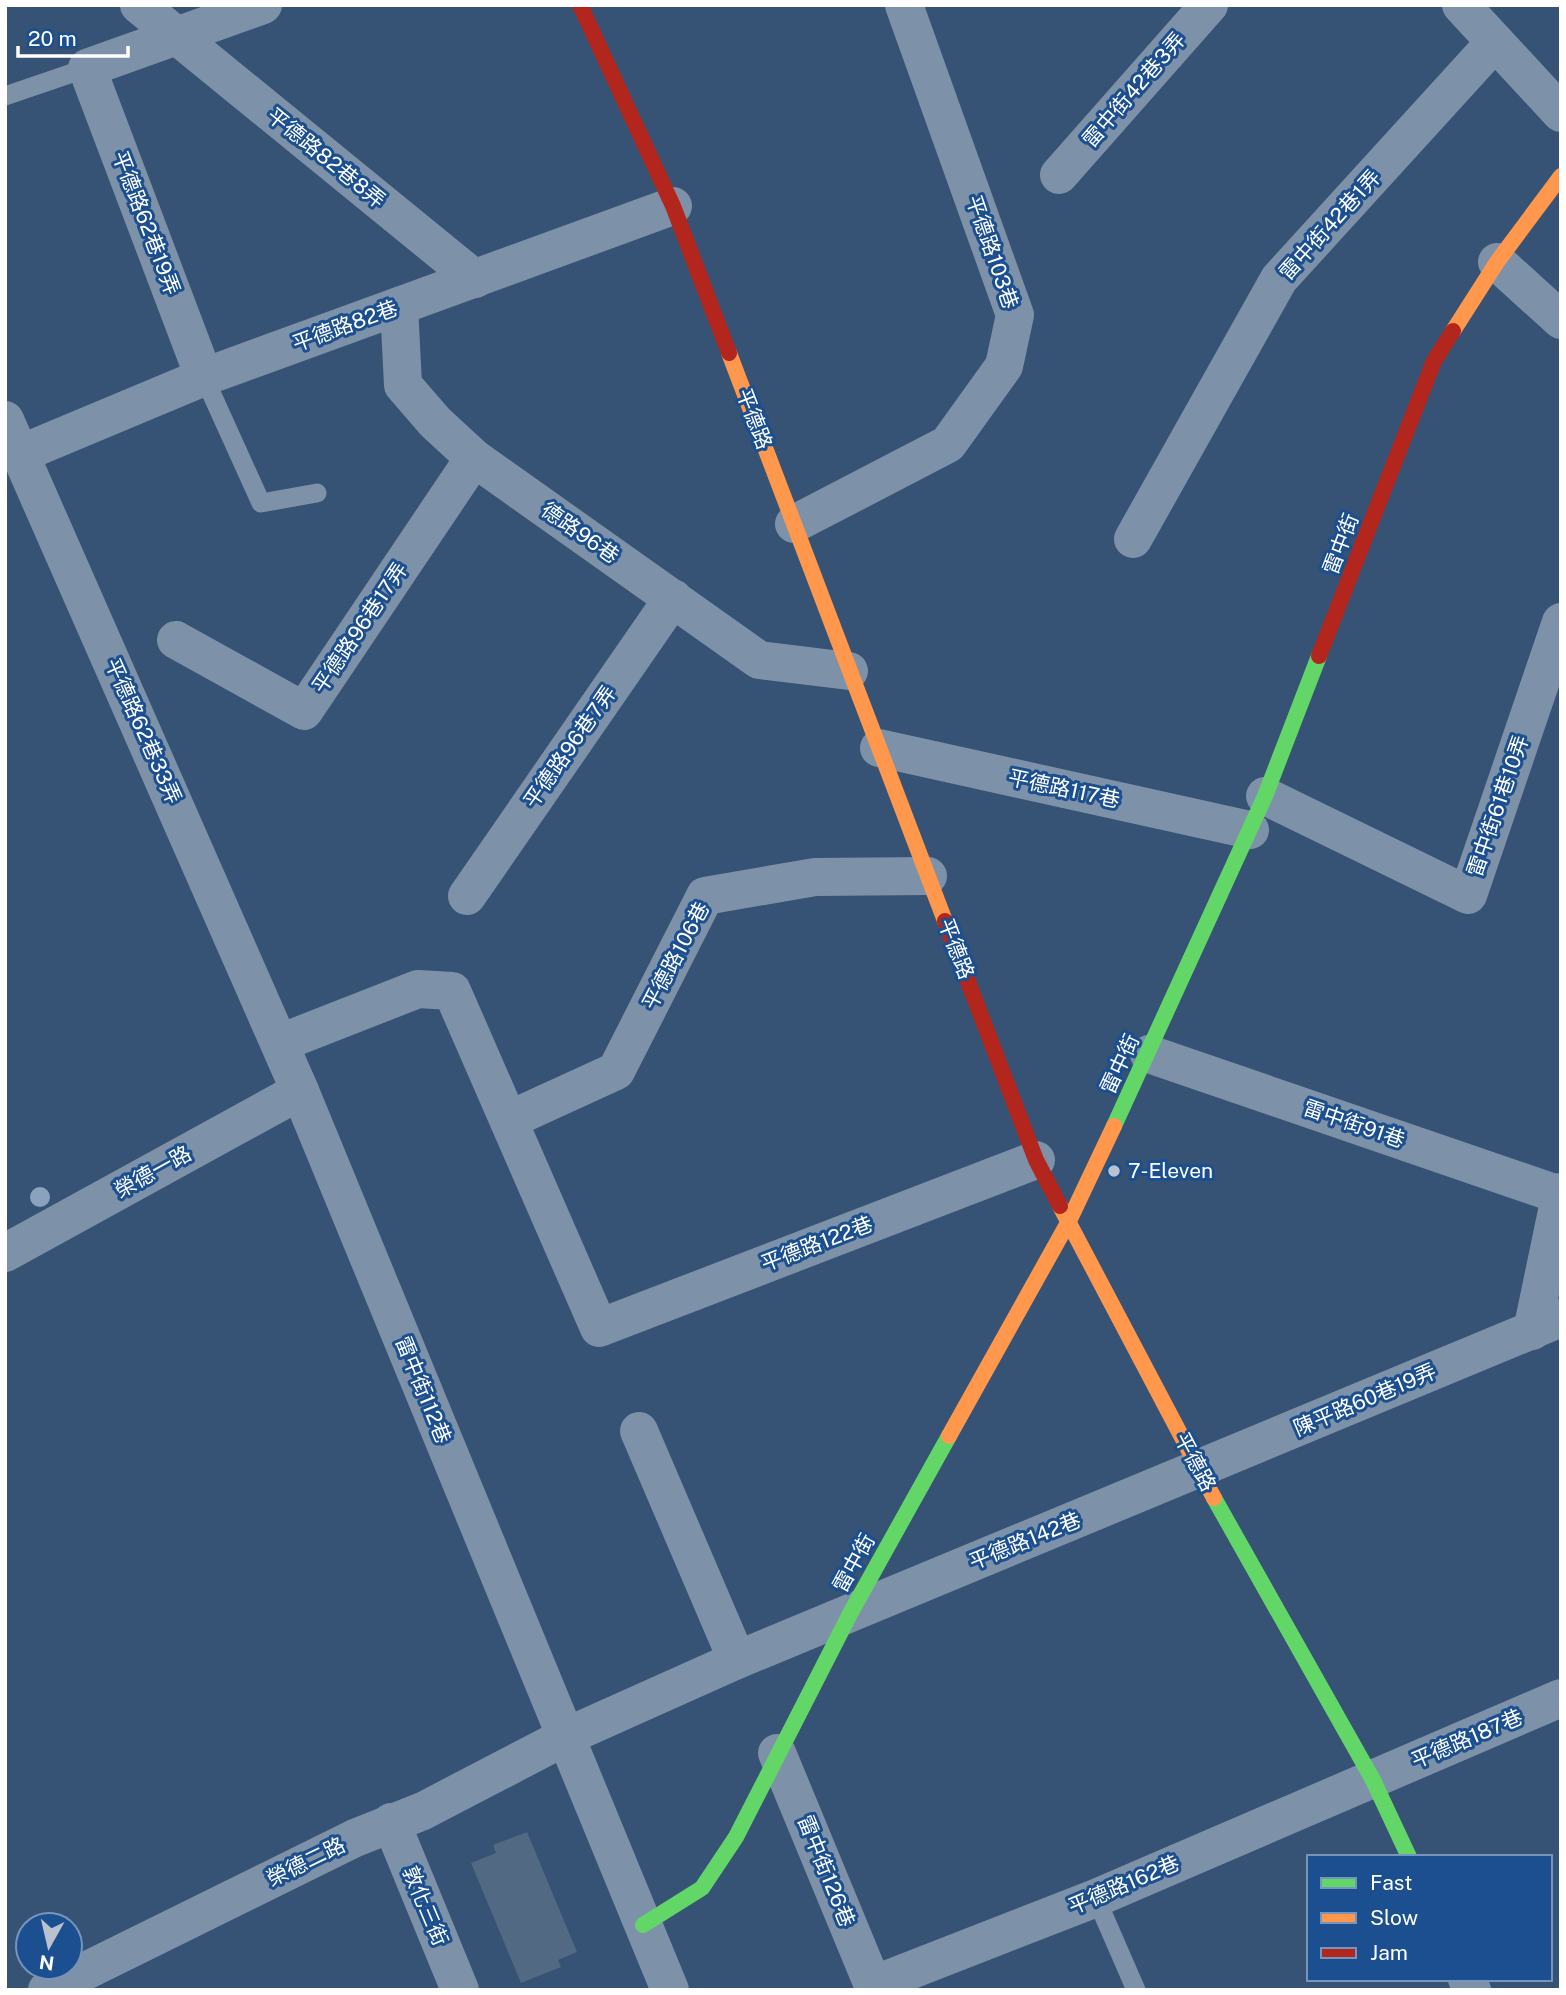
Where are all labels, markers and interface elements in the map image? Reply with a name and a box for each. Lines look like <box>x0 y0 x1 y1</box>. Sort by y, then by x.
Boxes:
scale bar <box>18 14 128 58</box>
text: 20 m <box>28 26 77 51</box>
street label: 雷中街42巷3弄 <box>1077 27 1190 152</box>
street label: 平德路82巷8弄 <box>262 102 390 213</box>
street label: 平德路62巷19弄 <box>108 147 185 298</box>
street label: 雷中街42巷1弄 <box>1274 165 1386 285</box>
street label: 平德路103巷 <box>961 192 1024 312</box>
street label: 平德路82巷 <box>289 295 401 356</box>
street label: 平德路 <box>732 385 777 453</box>
street label: 德路96巷 <box>537 497 624 568</box>
street label: 雷中街 <box>1318 510 1363 578</box>
street label: 平德路96巷17弄 <box>307 558 413 698</box>
street label: 平德路62巷33弄 <box>100 654 187 808</box>
street label: 平德路96巷7弄 <box>518 681 621 813</box>
street label: 雷中街61巷10弄 <box>1462 732 1533 880</box>
street label: 平德路117巷 <box>1006 764 1122 813</box>
street label: 平德路106巷 <box>637 898 714 1014</box>
street label: 平德路 <box>934 915 979 983</box>
street label: 雷中街 <box>1095 1030 1144 1098</box>
street label: 雷中街91巷 <box>1300 1095 1408 1153</box>
street label: 榮德一路 <box>110 1140 196 1203</box>
place label: 7-Eleven <box>1128 1158 1213 1183</box>
marker: 7-Eleven <box>1106 1163 1122 1179</box>
street label: 平德路122巷 <box>757 1211 876 1276</box>
street label: 雷中街112巷 <box>391 1332 456 1447</box>
street label: 陳平路60巷19弄 <box>1290 1358 1440 1441</box>
street label: 平德路 <box>1170 1428 1221 1495</box>
street label: 平德路142巷 <box>965 1507 1084 1574</box>
street label: 雷中街 <box>827 1529 880 1596</box>
street label: 平德路187巷 <box>1407 1704 1526 1773</box>
street label: 雷中街126巷 <box>793 1811 860 1930</box>
street label: 榮德二路 <box>263 1832 349 1891</box>
street label: 平德路162巷 <box>1065 1850 1183 1919</box>
legend <box>1307 1855 1552 1981</box>
street label: 敦化三街 <box>398 1862 453 1949</box>
text: Fast <box>1370 1870 1412 1895</box>
text: Slow <box>1370 1905 1418 1930</box>
north arrow <box>14 1911 84 1981</box>
text: Jam <box>1370 1940 1408 1965</box>
text: N <box>38 1951 56 1975</box>

